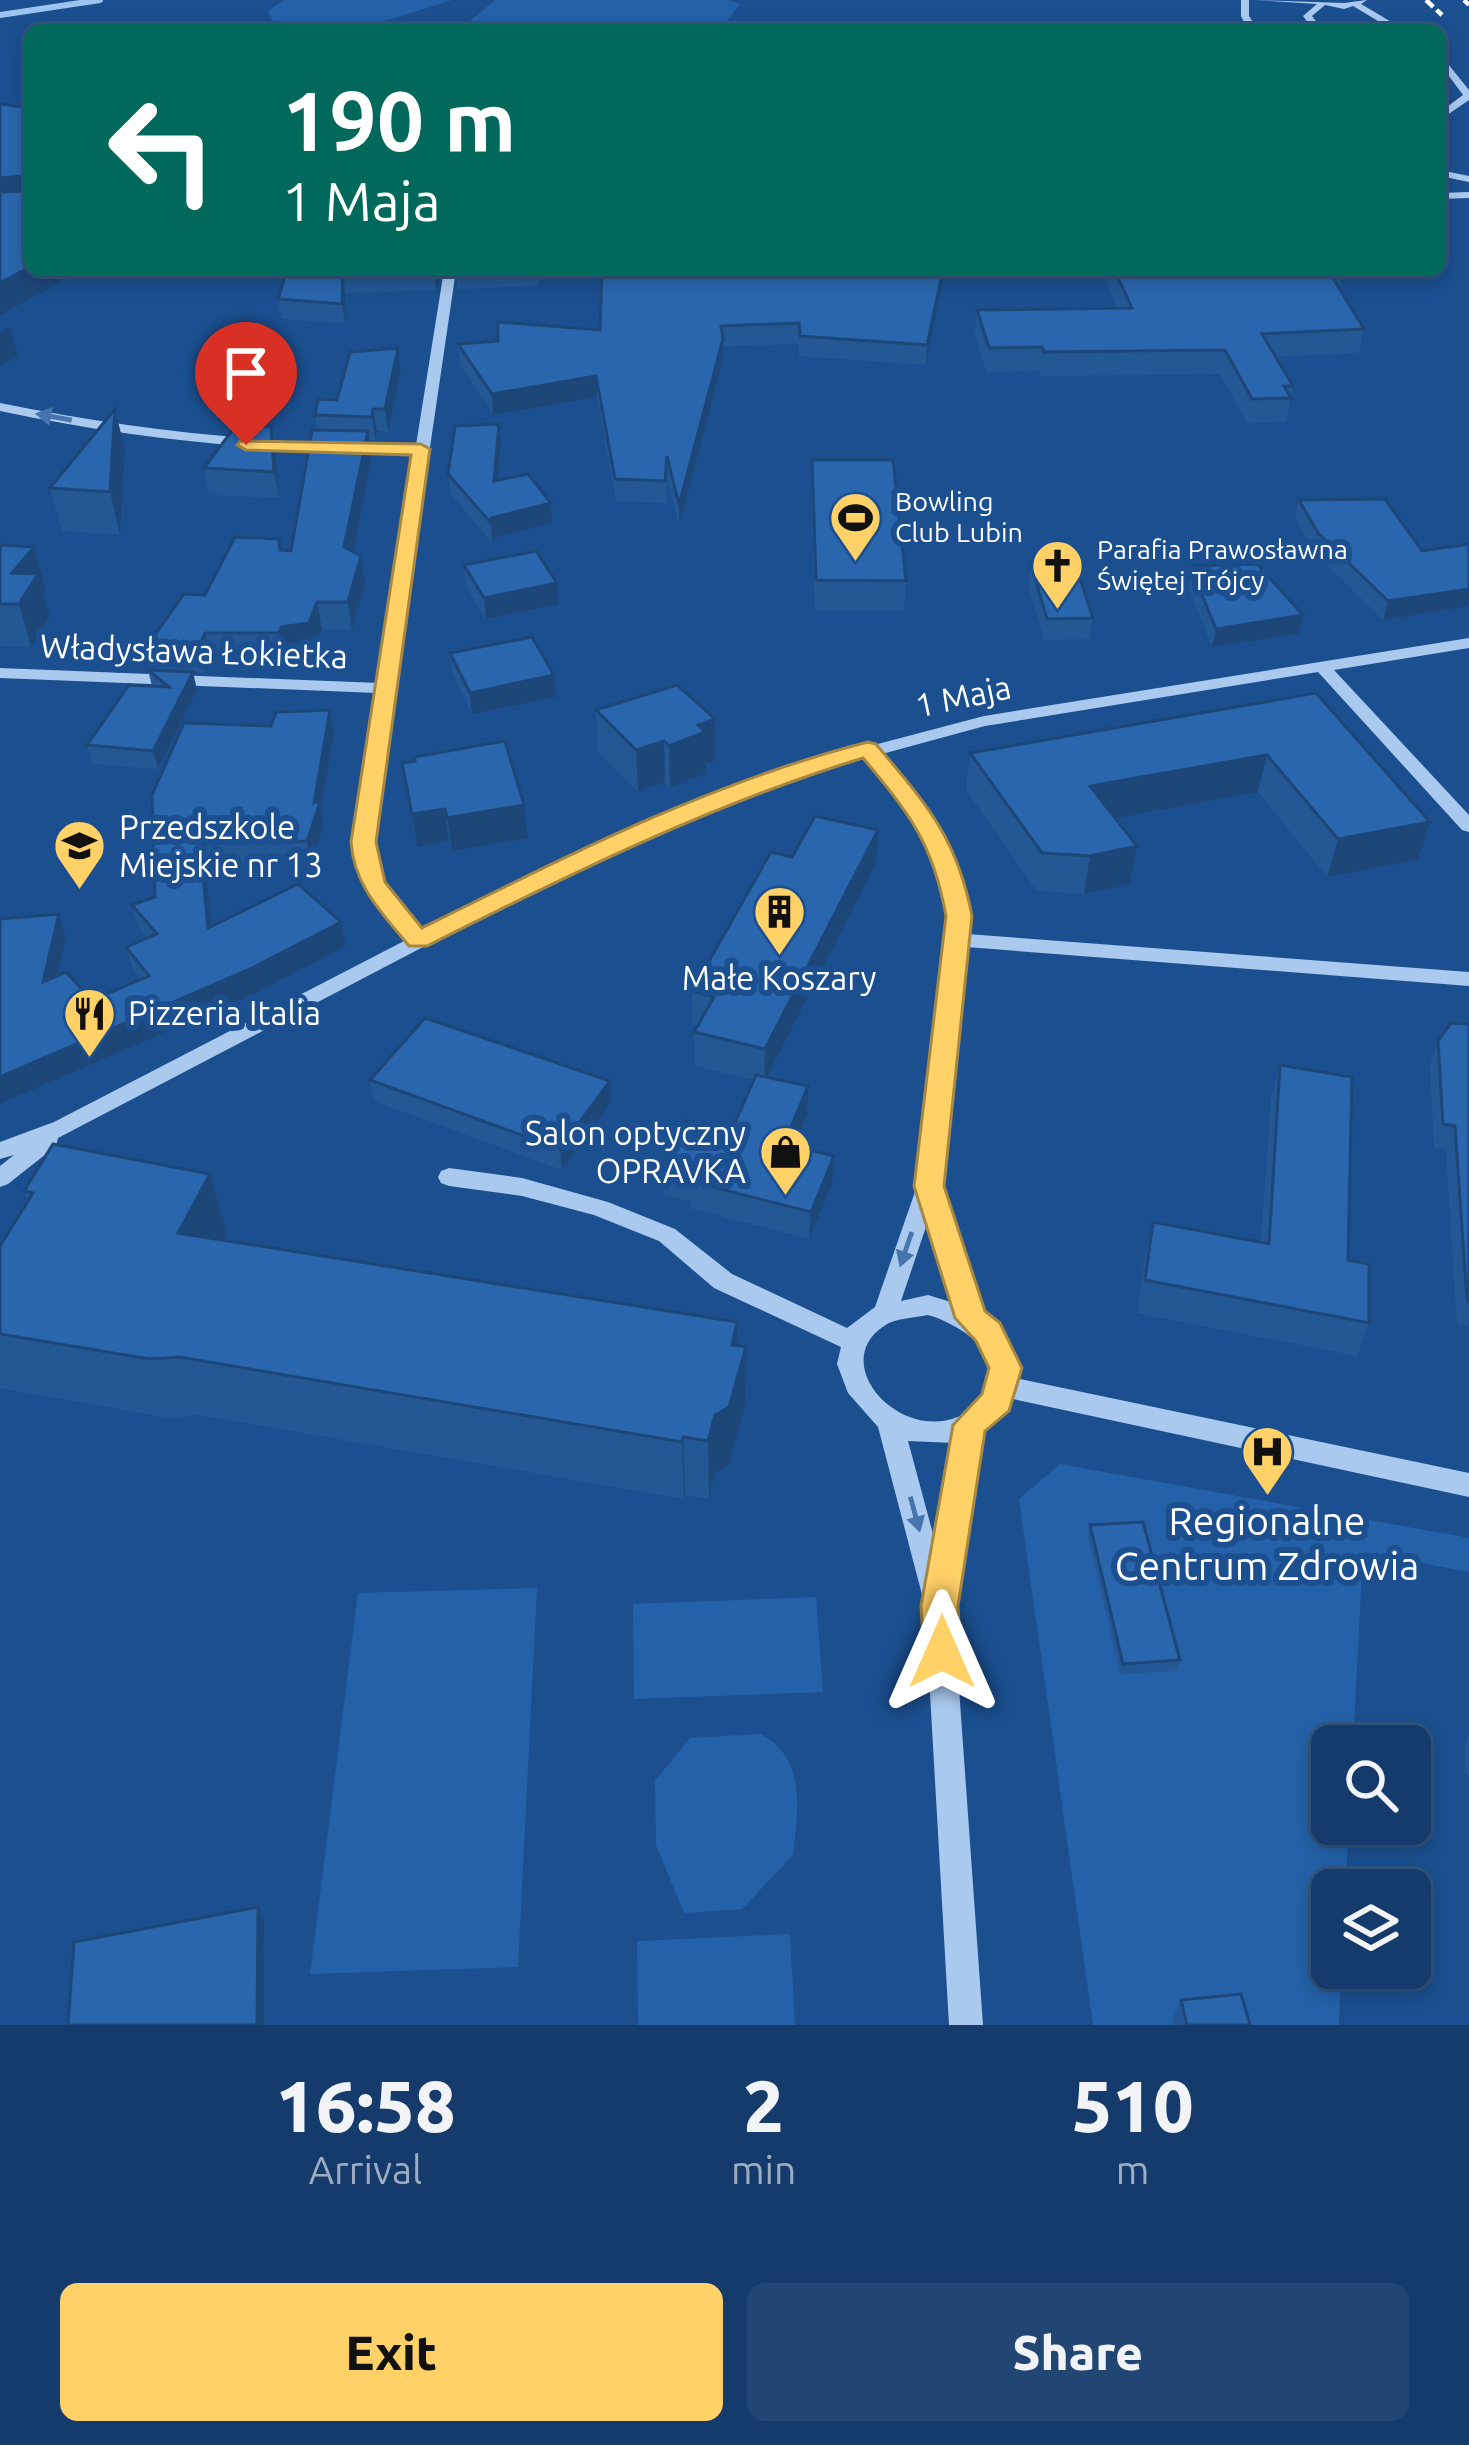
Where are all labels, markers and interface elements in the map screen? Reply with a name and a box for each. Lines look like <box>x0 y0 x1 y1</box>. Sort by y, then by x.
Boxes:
icon: left <box>84 72 240 228</box>
text: 190 m <box>282 73 516 167</box>
text: 1 Maja <box>282 171 440 231</box>
pin <box>195 322 297 445</box>
icon: arrive <box>213 340 279 406</box>
one-way arrow <box>34 407 72 426</box>
place label: Bowling Club Lubin <box>895 486 1023 547</box>
sports icon: Bowling Club Lubin <box>828 490 884 564</box>
place label: Parafia Prawosławna Świętej Trójcy <box>1097 534 1348 595</box>
church icon: Parafia Prawosławna Świętej Trójcy <box>1030 538 1086 612</box>
street label: Władysława Łokietka <box>40 627 348 674</box>
street label: 1 Maja <box>912 667 1014 724</box>
place label: Przedszkole Miejskie nr 13 <box>119 808 323 883</box>
school or university icon: Przedszkole Miejskie nr 13 <box>52 818 108 892</box>
building icon: Małe Koszary <box>751 883 807 957</box>
place label: Małe Koszary <box>682 959 876 996</box>
restaurant icon: Pizzeria Italia <box>61 985 117 1059</box>
place label: Pizzeria Italia <box>128 994 321 1031</box>
place label: Salon optyczny OPRAVKA <box>525 1114 747 1189</box>
shop icon: Salon optyczny OPRAVKA <box>757 1124 813 1198</box>
one-way arrow <box>896 1231 914 1267</box>
hospital icon: Regionalne Centrum Zdrowia <box>1239 1423 1295 1497</box>
one-way arrow <box>906 1496 925 1533</box>
place label: Regionalne Centrum Zdrowia <box>1115 1499 1419 1587</box>
position arrow <box>879 1589 1005 1715</box>
map controls <box>1311 1725 1431 1989</box>
button: search <box>1311 1725 1431 1845</box>
button: layers <box>1311 1869 1431 1989</box>
text: 16:58 <box>275 2065 456 2146</box>
text: 2 <box>743 2065 784 2146</box>
text: 510 <box>1072 2065 1194 2146</box>
text: Arrival <box>309 2148 422 2191</box>
text: min <box>731 2148 796 2191</box>
text: m <box>1116 2148 1149 2191</box>
button: Exit <box>60 2283 723 2421</box>
button: Share <box>747 2283 1409 2421</box>

